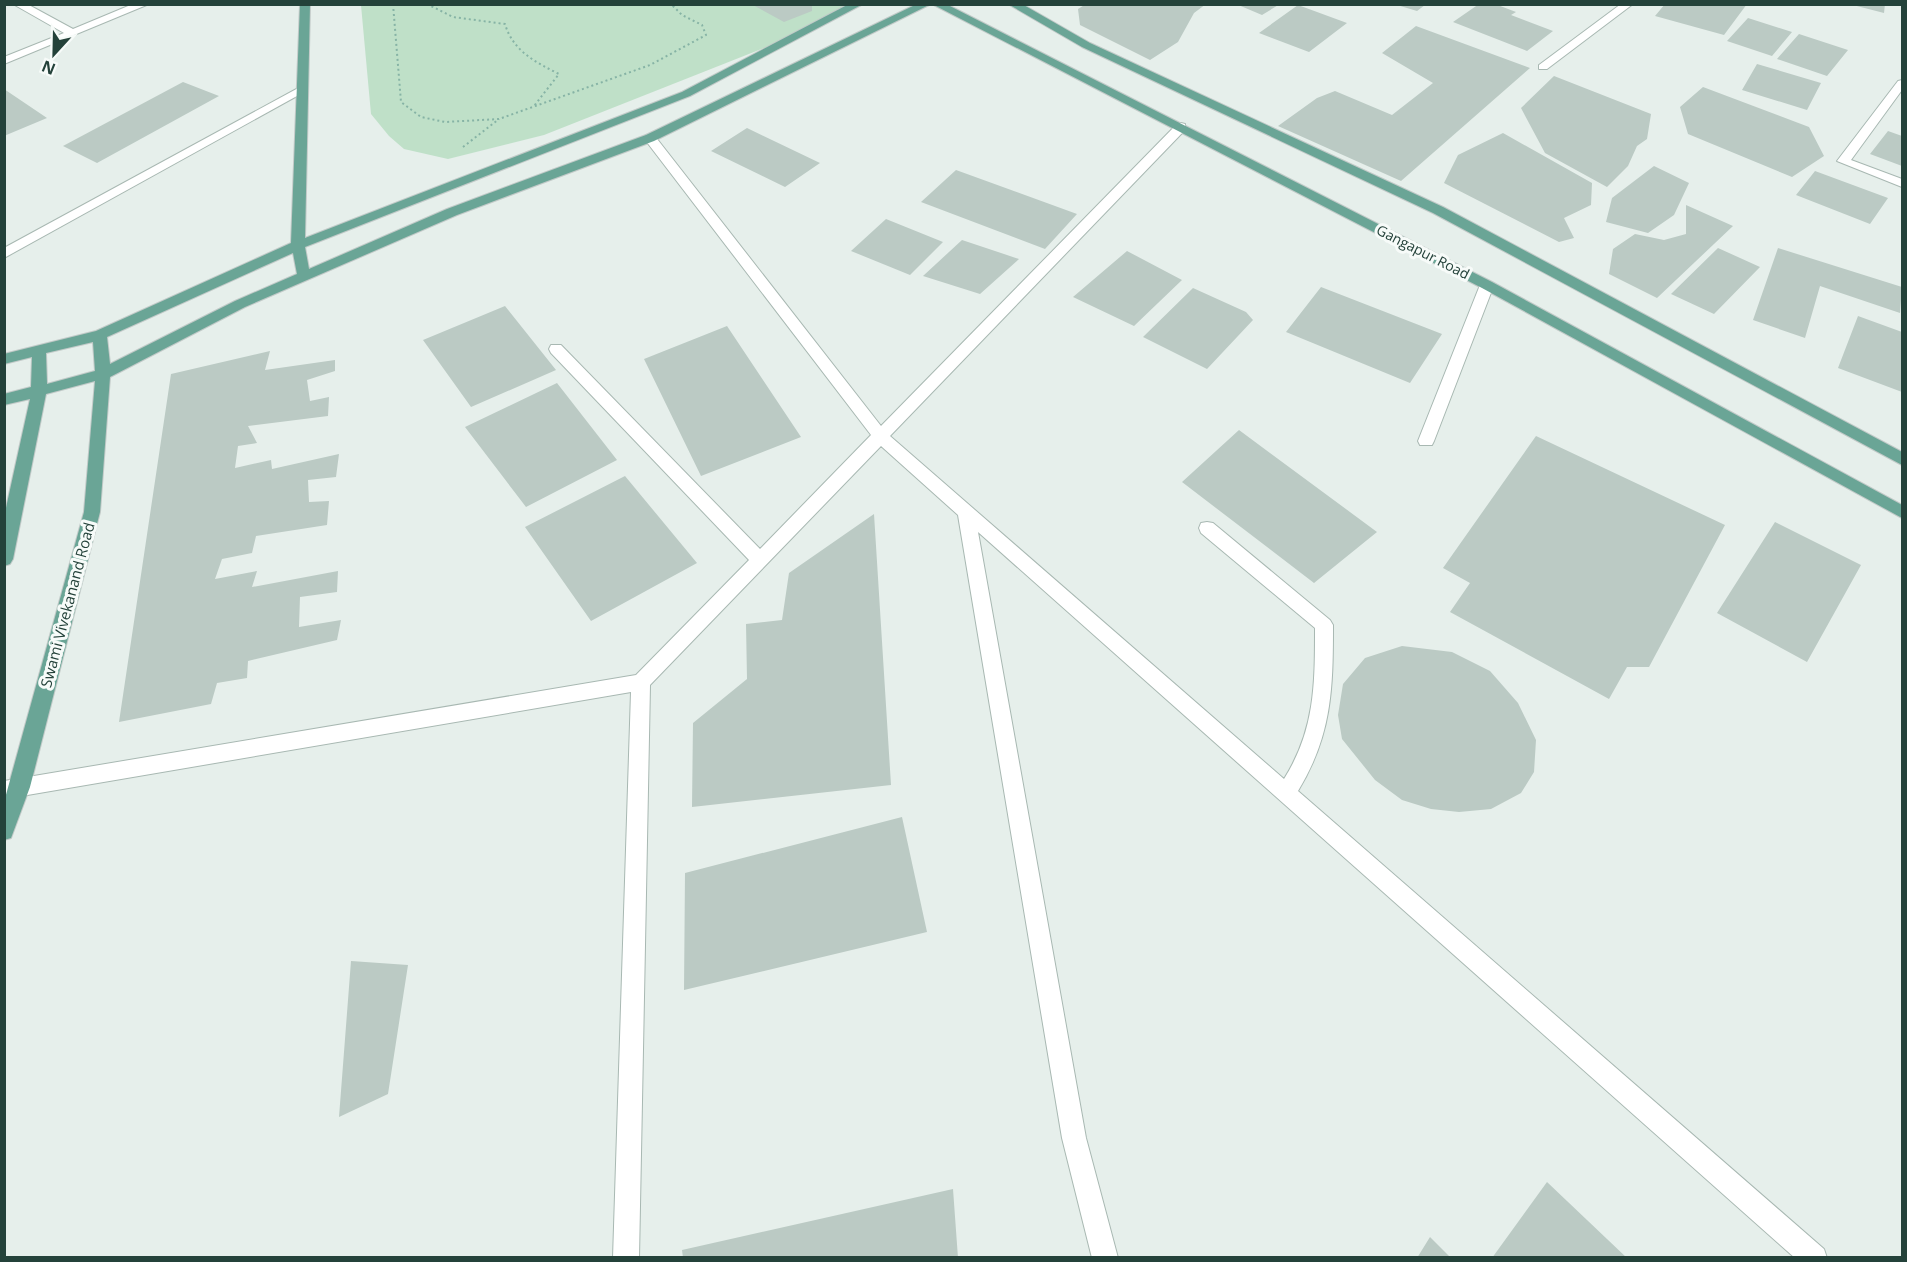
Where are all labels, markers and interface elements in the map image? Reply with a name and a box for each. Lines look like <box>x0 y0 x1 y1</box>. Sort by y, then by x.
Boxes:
north arrow <box>24 24 84 84</box>
text: N <box>38 55 59 81</box>
street label: Gangapur Road <box>1374 220 1473 283</box>
street label: Swami Vivekanand Road <box>35 520 99 690</box>

